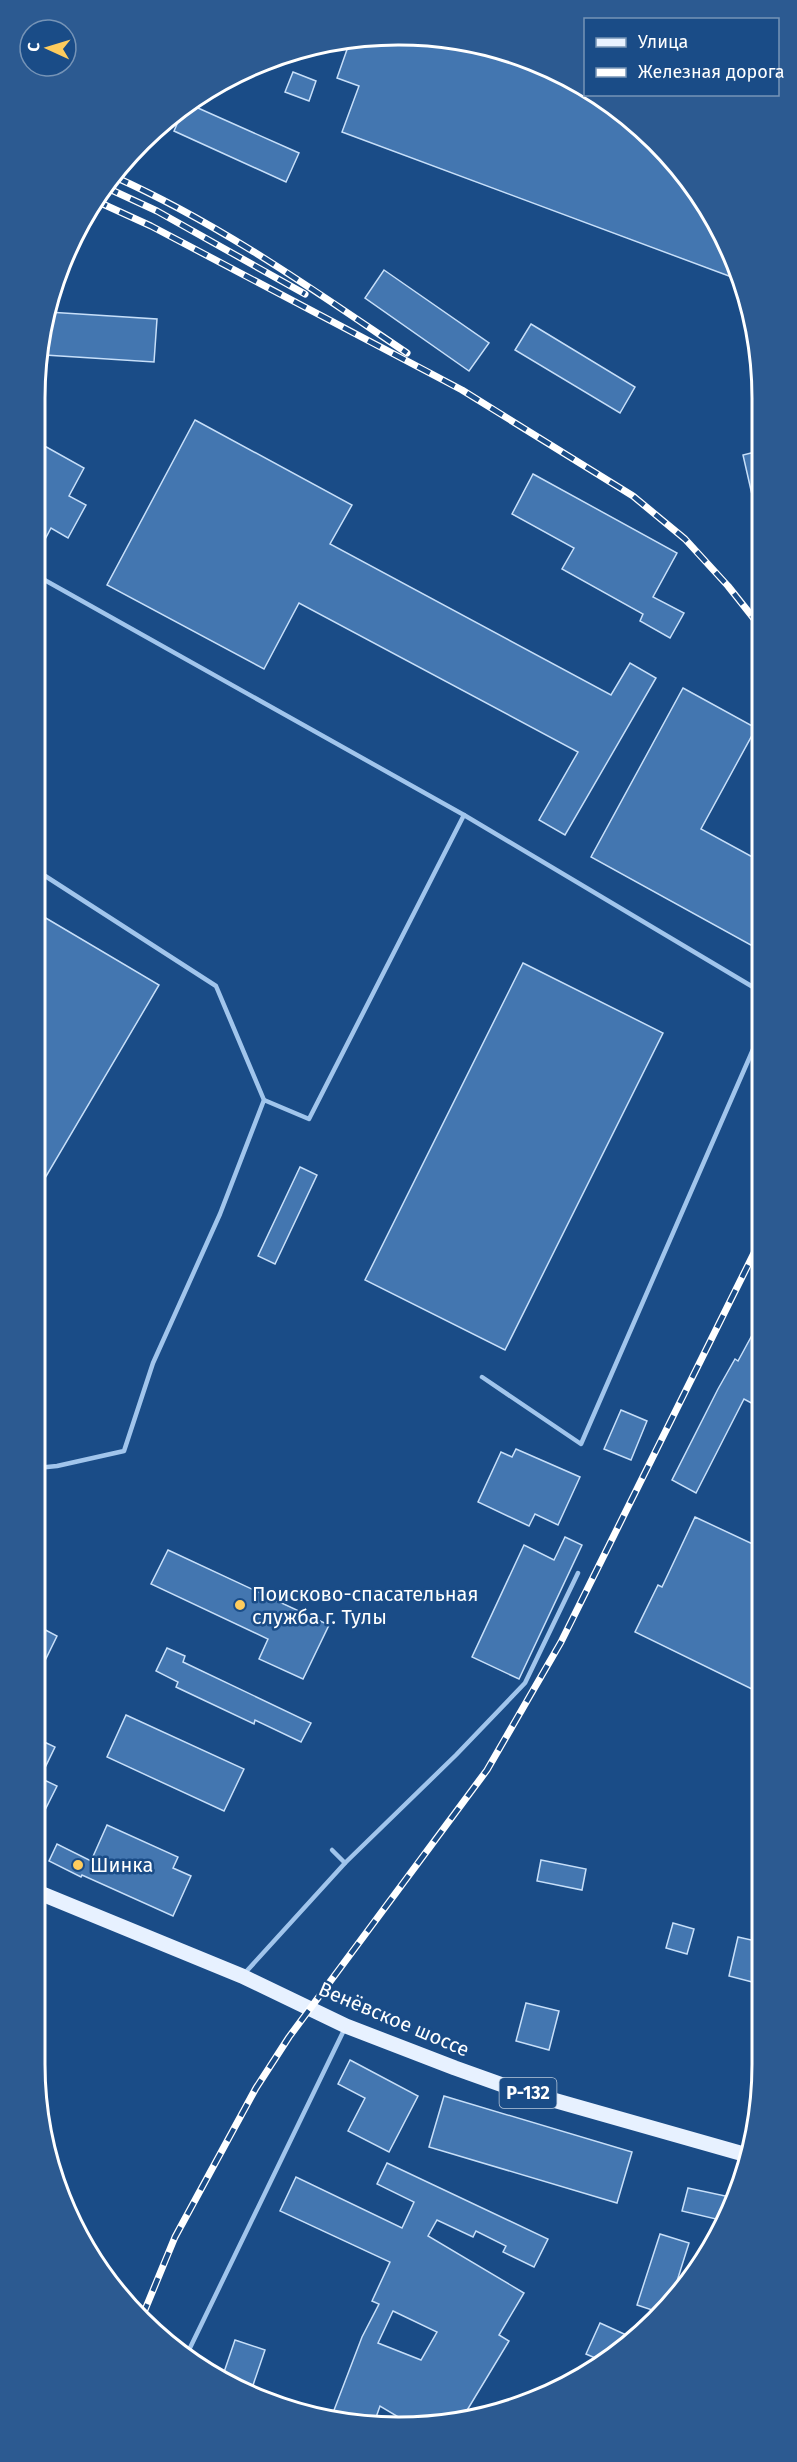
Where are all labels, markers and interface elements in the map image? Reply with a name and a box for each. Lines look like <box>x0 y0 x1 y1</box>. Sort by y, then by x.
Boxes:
north arrow <box>18 18 78 78</box>
legend <box>584 18 779 96</box>
text: Улица <box>638 31 688 53</box>
text: С <box>24 41 43 52</box>
text: Железная дорога <box>638 61 785 83</box>
place label: Поисково-спасательная служба г. Тулы <box>252 1582 478 1629</box>
marker: Поисково-спасательная служба г. Тулы <box>233 1598 247 1612</box>
place label: Шинка <box>90 1853 153 1877</box>
marker: Шинка <box>71 1858 85 1872</box>
street label: Венёвское шоссе <box>315 1976 473 2062</box>
road number: Р-132 <box>500 2078 556 2108</box>

